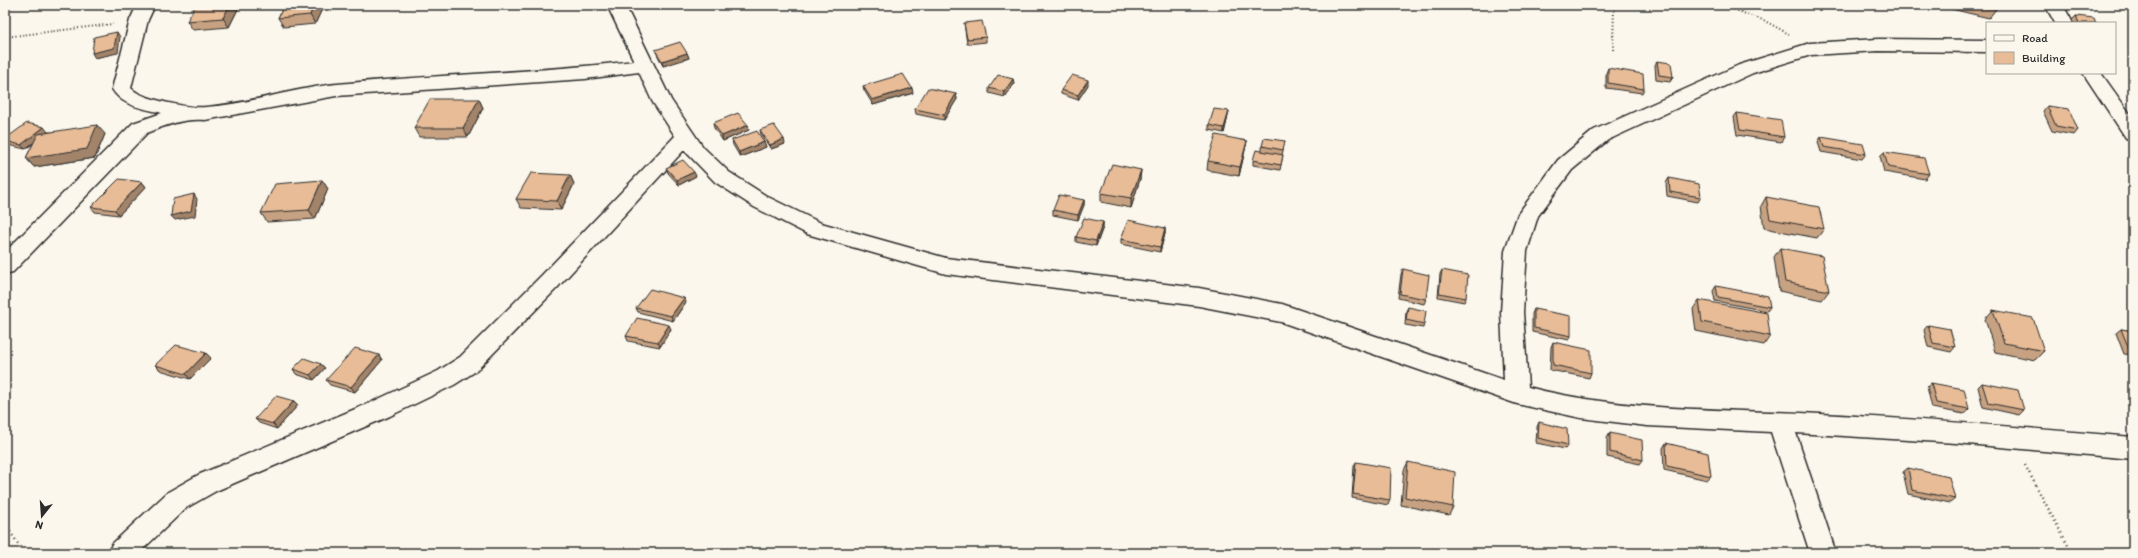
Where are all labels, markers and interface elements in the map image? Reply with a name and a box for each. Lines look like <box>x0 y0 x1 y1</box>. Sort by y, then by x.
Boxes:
legend <box>1986 22 2116 74</box>
text: Road <box>2022 31 2048 45</box>
text: Building <box>2022 51 2066 65</box>
north arrow <box>22 496 62 536</box>
text: N <box>34 518 45 532</box>

